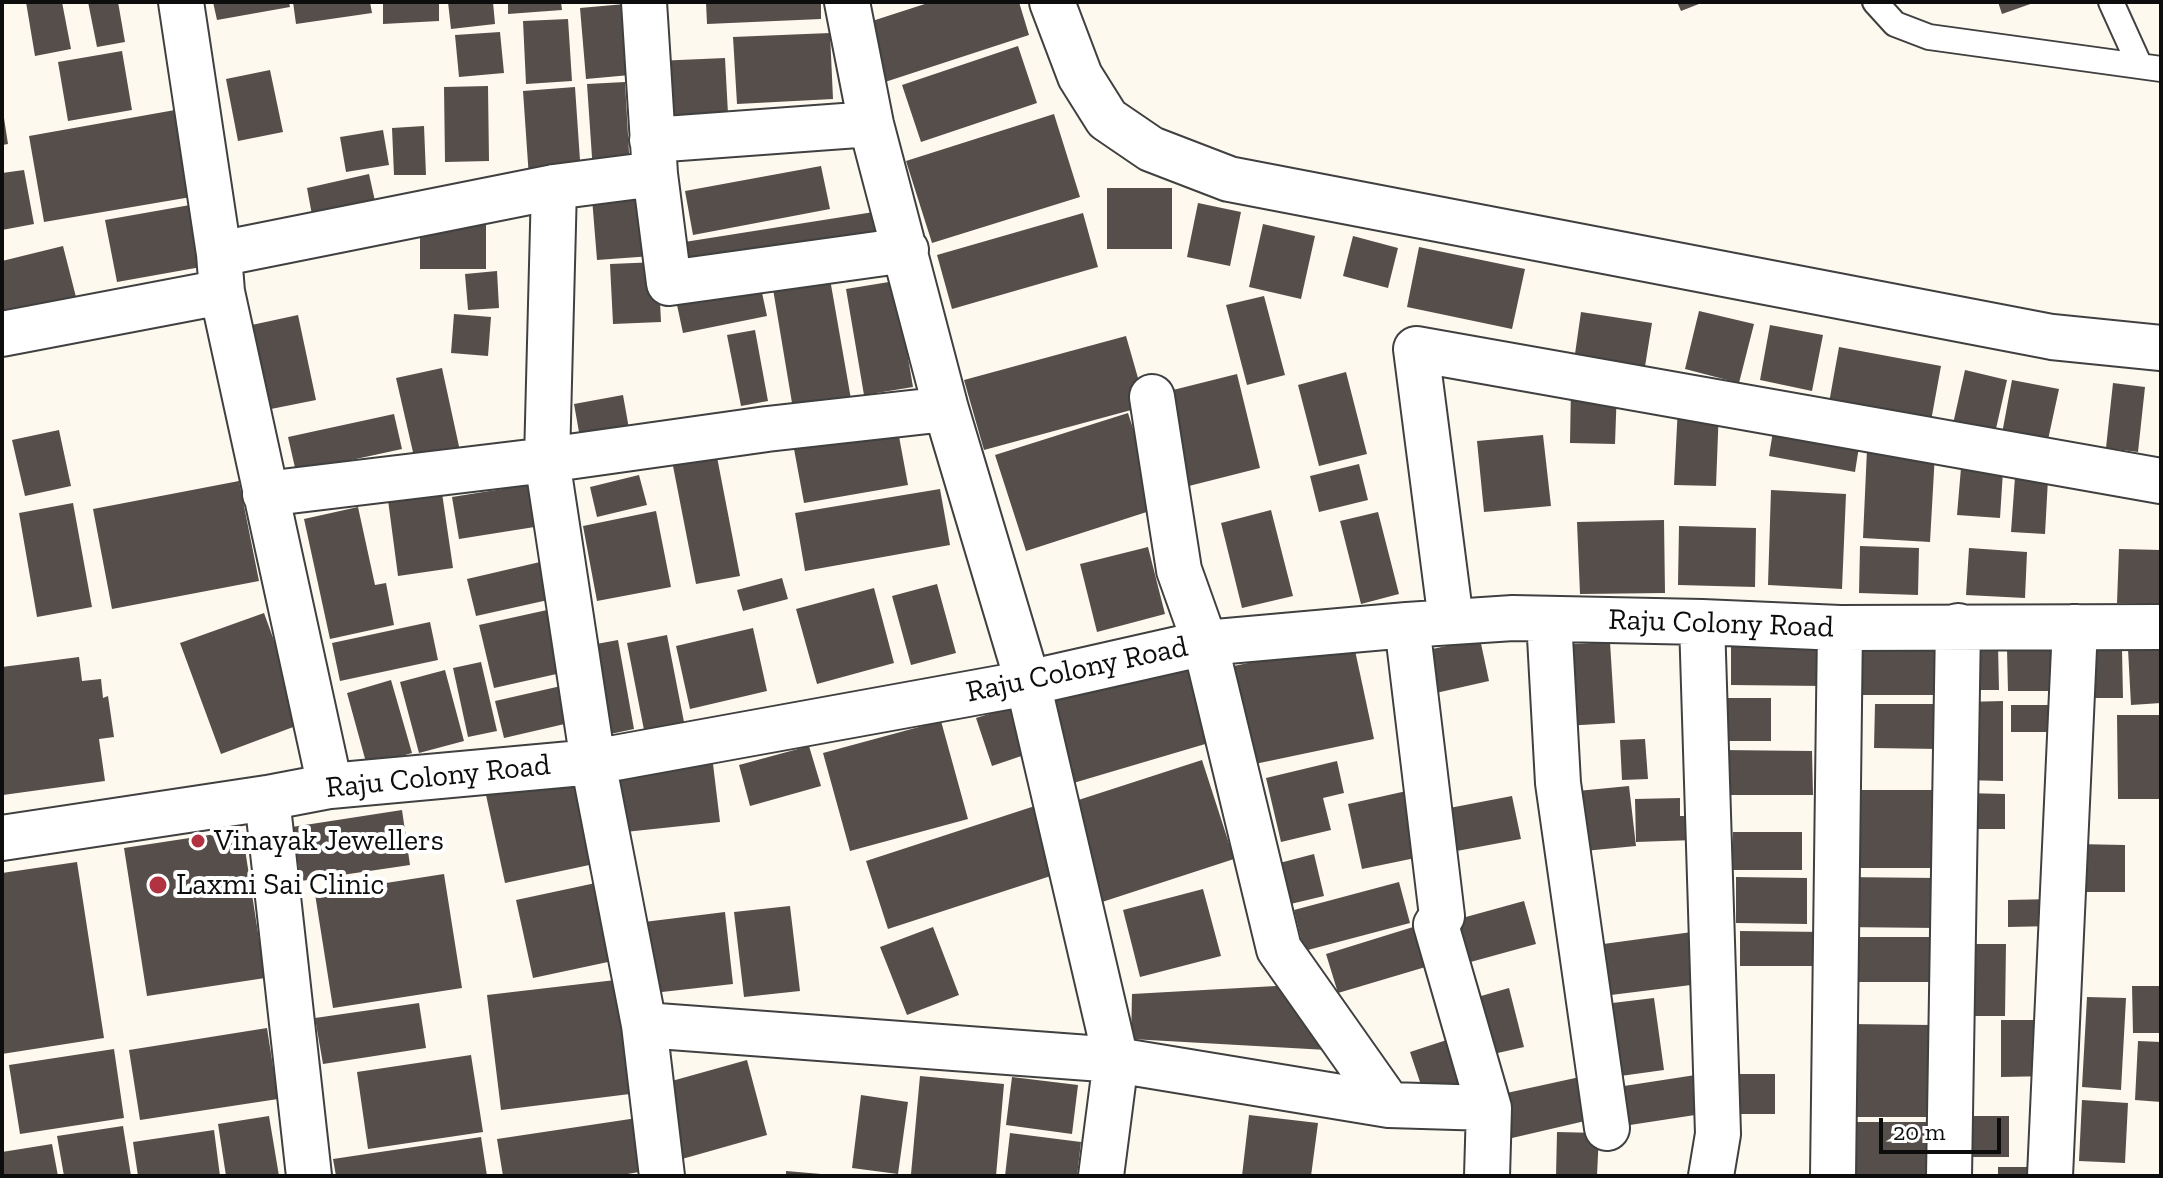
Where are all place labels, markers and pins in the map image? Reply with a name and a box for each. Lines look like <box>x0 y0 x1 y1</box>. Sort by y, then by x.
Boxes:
place label: Vinayak Jewellers <box>214 823 444 859</box>
marker: Vinayak Jewellers <box>189 832 207 850</box>
place label: Laxmi Sai Clinic <box>176 867 384 903</box>
marker: Laxmi Sai Clinic <box>147 874 169 896</box>

